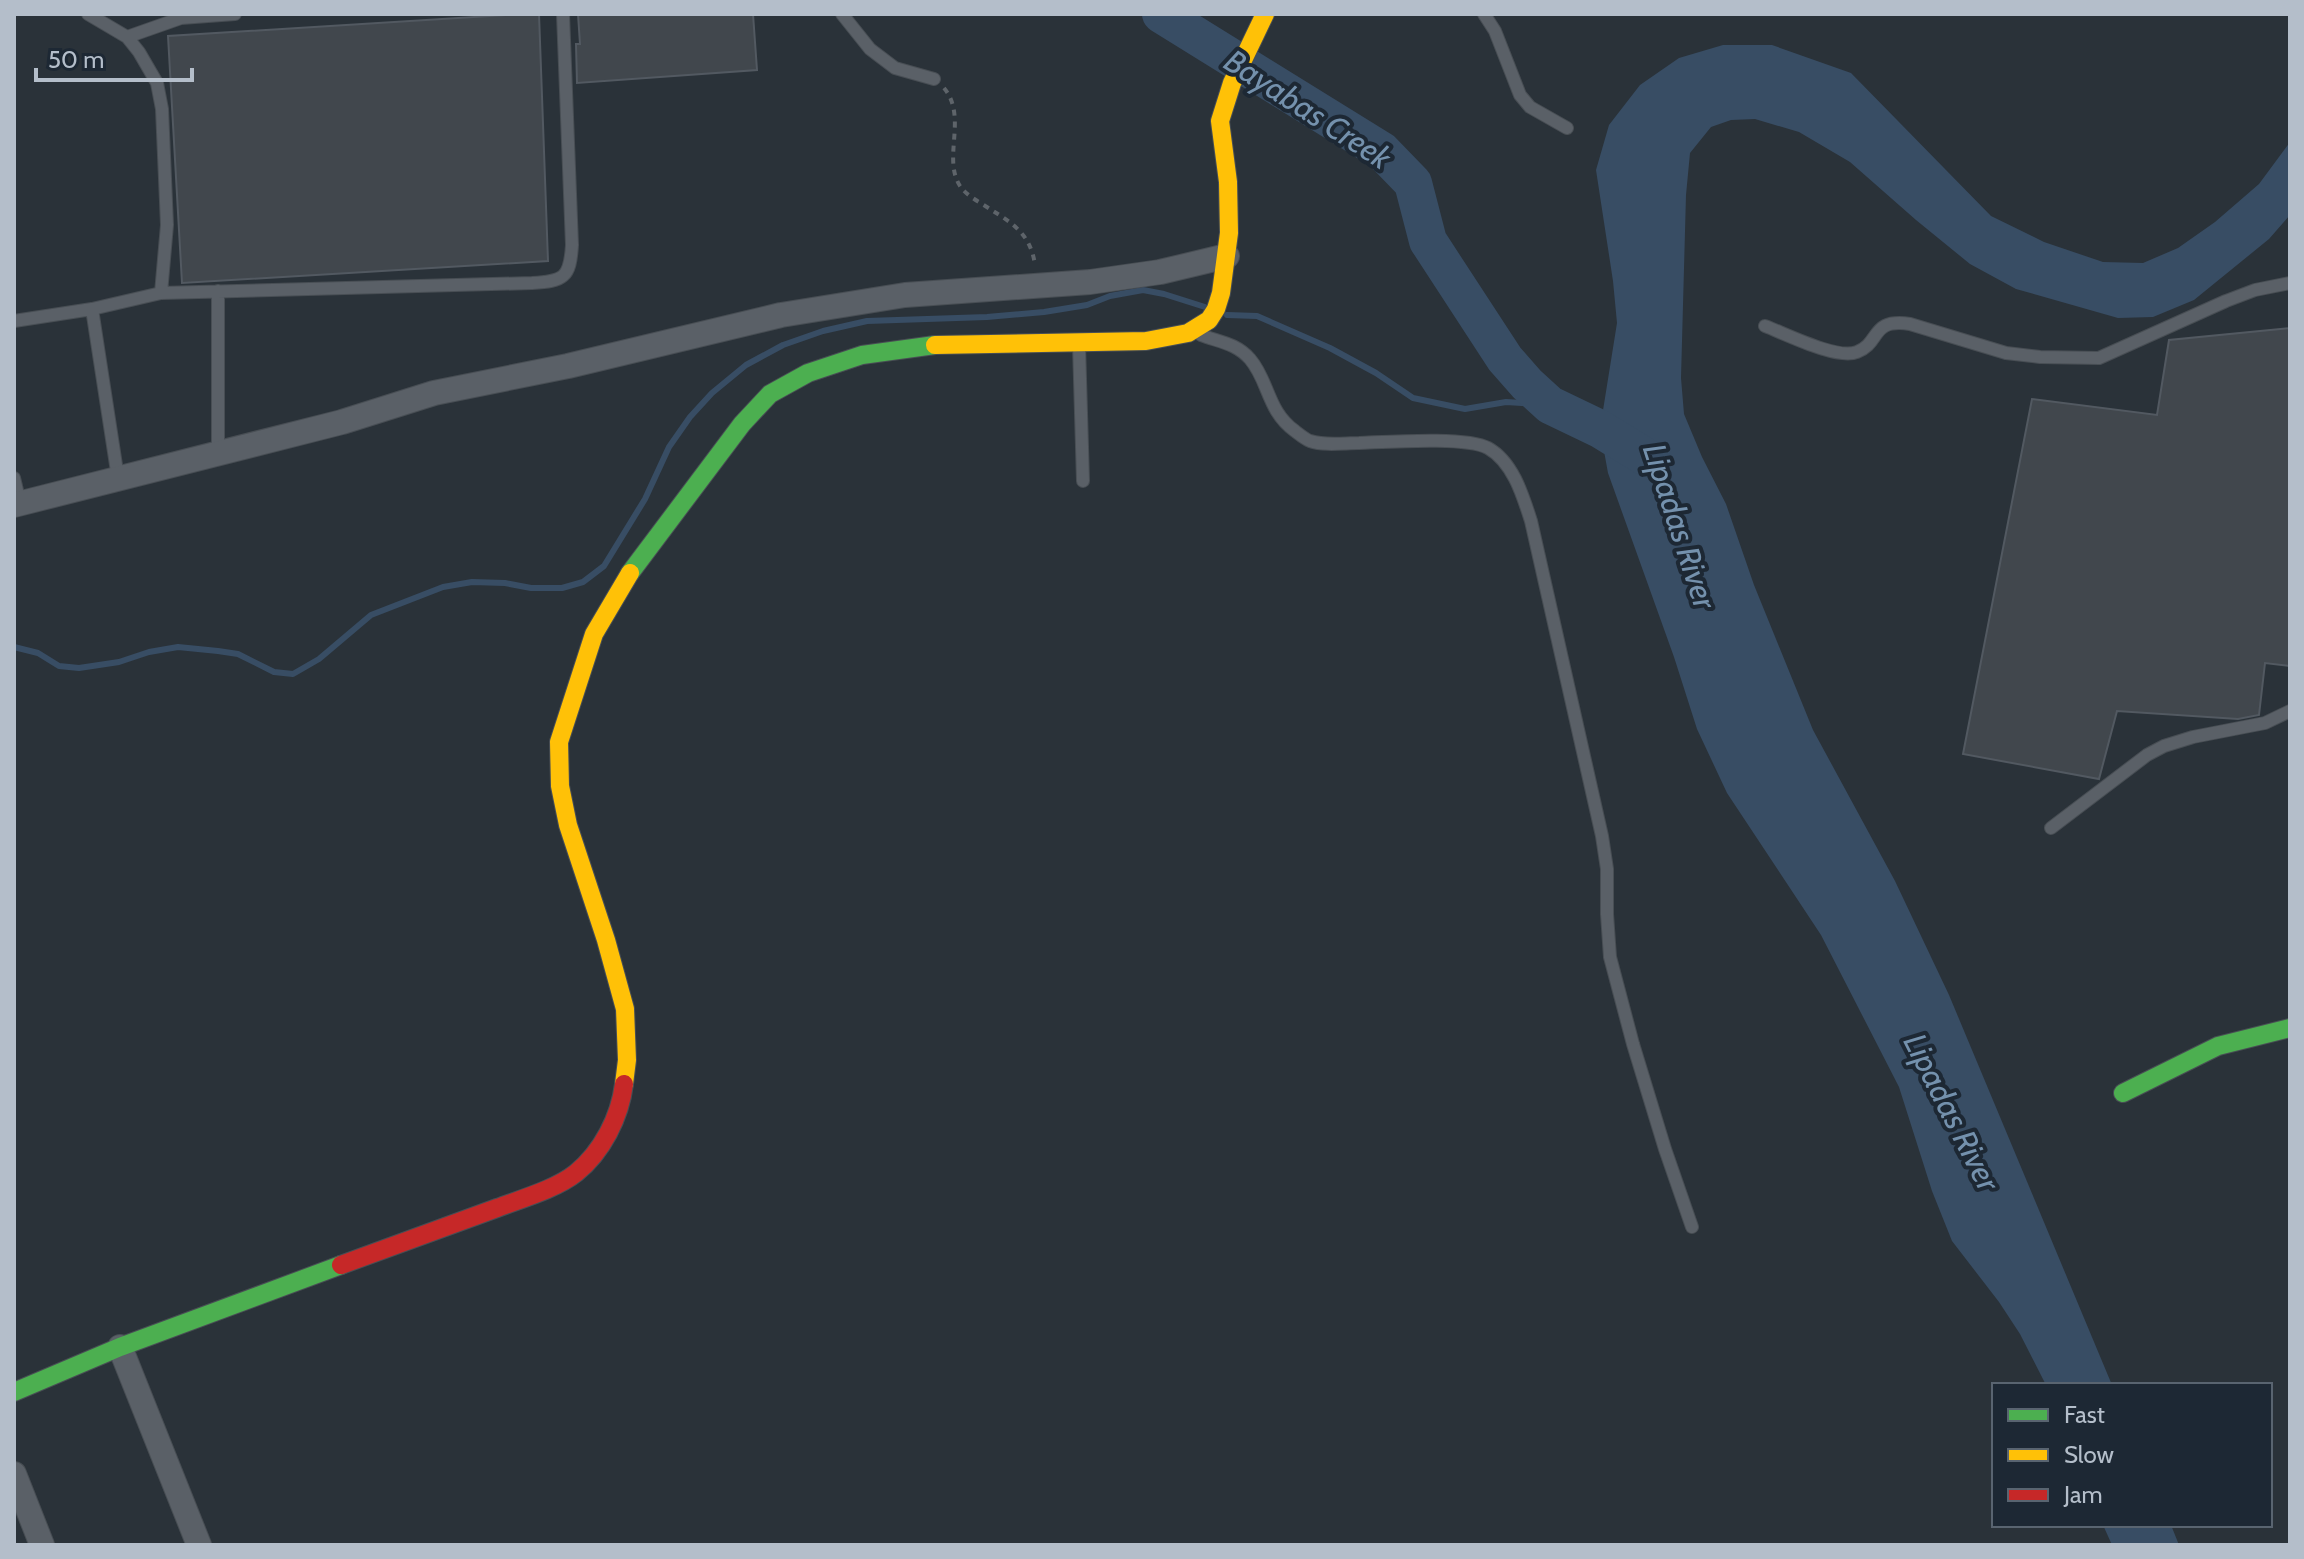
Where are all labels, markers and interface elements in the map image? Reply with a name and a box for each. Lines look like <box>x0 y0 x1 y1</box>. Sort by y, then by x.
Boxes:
scale bar <box>36 32 192 82</box>
water label: Bayabas Creek <box>1218 41 1400 178</box>
text: 50 m <box>48 45 104 74</box>
water label: Lipadas River <box>1635 438 1725 615</box>
water label: Lipadas River <box>1896 1027 2009 1198</box>
legend <box>1992 1383 2272 1527</box>
text: Fast <box>2064 1400 2105 1429</box>
text: Slow <box>2064 1440 2114 1469</box>
text: Jam <box>2063 1480 2102 1509</box>

